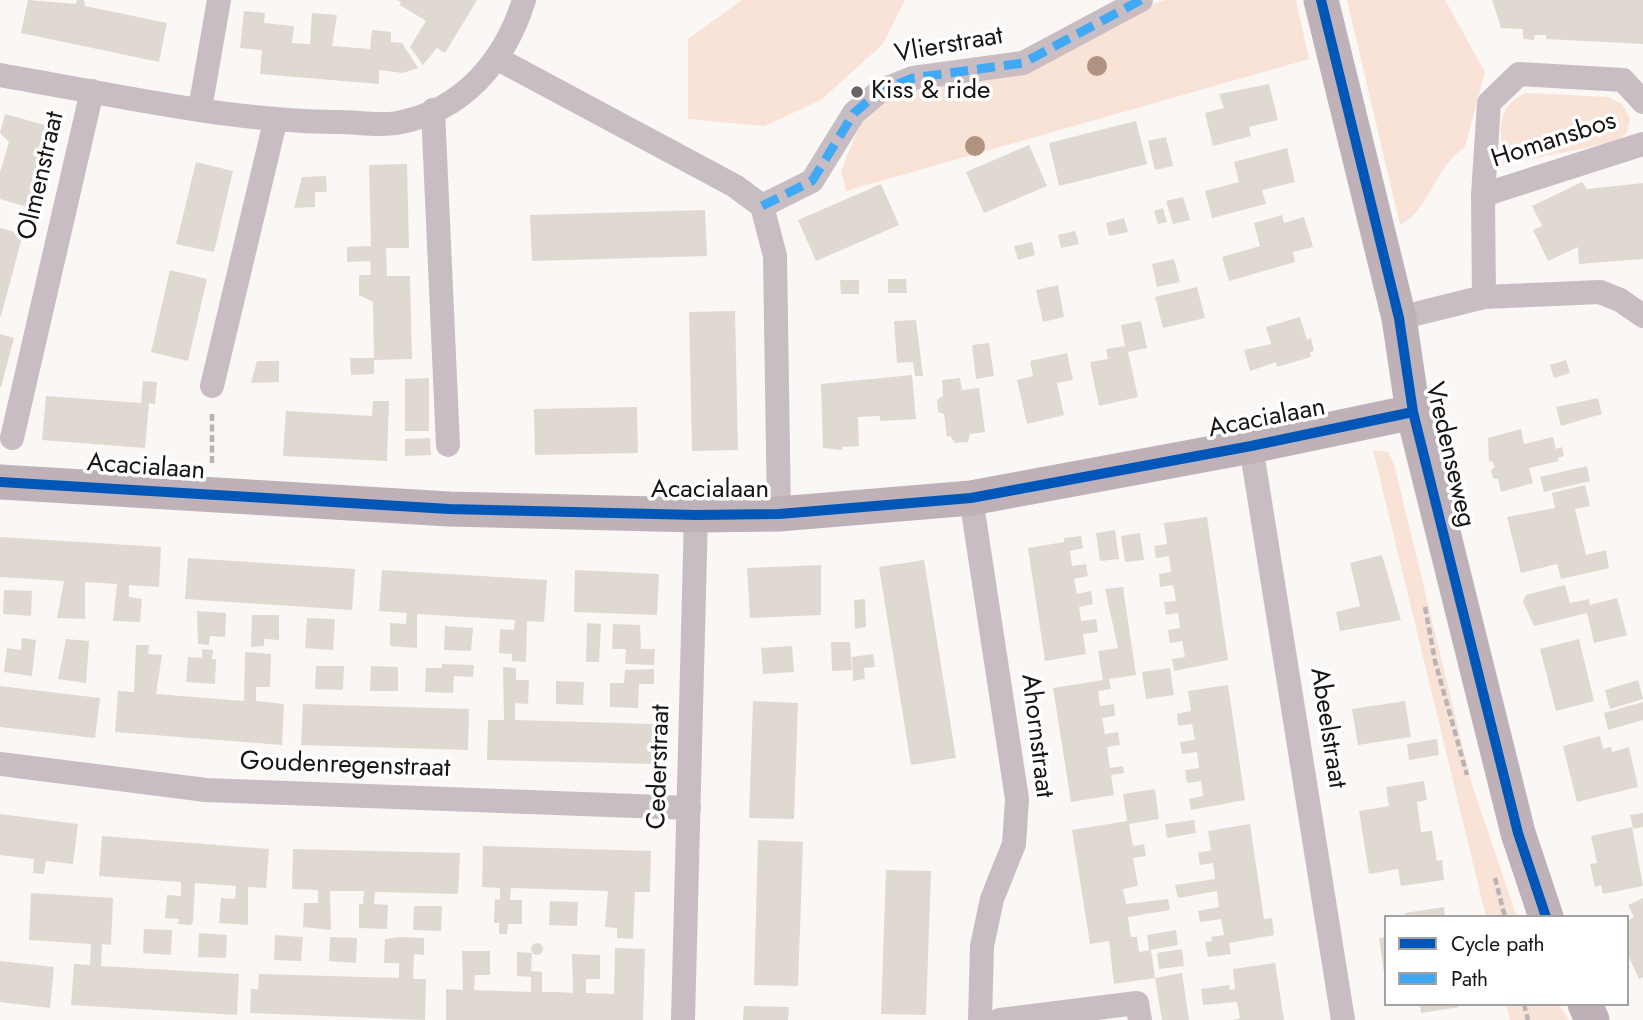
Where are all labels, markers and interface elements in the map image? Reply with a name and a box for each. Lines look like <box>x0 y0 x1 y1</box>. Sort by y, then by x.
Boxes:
street label: Vlierstraat <box>893 21 1005 71</box>
place label: Kiss & ride <box>871 76 990 108</box>
marker: Kiss & ride <box>849 84 865 100</box>
street label: Homansbos <box>1488 106 1620 176</box>
street label: Olmenstraat <box>12 109 72 243</box>
street label: Vredenseweg <box>1417 379 1481 531</box>
street label: Acacialaan <box>1206 392 1328 446</box>
street label: Acacialaan <box>86 448 206 488</box>
street label: Acacialaan <box>651 475 769 507</box>
street label: Abeelstraat <box>1302 665 1352 791</box>
street label: Ahornstraat <box>1013 672 1059 800</box>
street label: Cederstraat <box>642 704 678 830</box>
street label: Goudenregenstraat <box>239 747 451 785</box>
legend <box>1384 915 1629 1006</box>
text: Cycle path <box>1451 929 1544 959</box>
text: Path <box>1451 964 1488 994</box>

